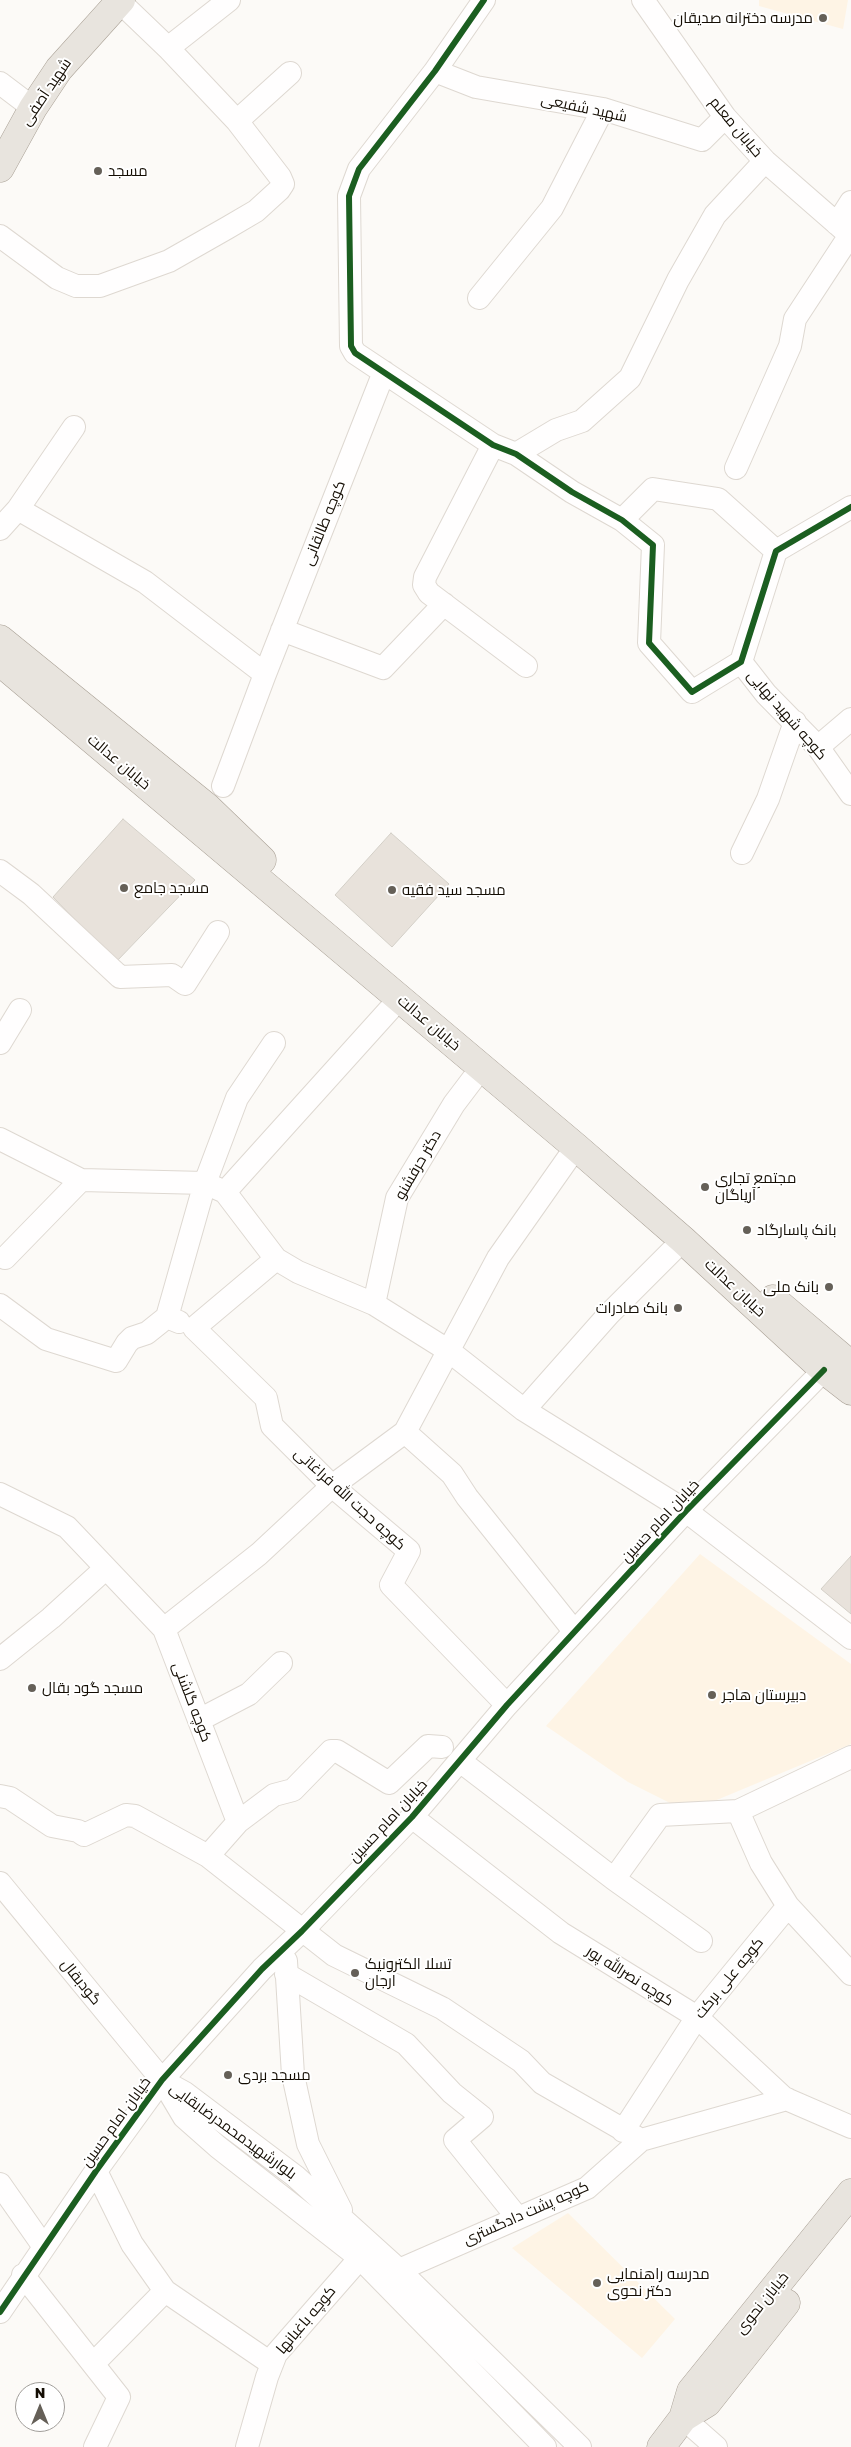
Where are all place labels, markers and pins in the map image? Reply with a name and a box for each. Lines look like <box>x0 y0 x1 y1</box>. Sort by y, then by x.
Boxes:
place label: مدرسه دخترانه صدیقان <box>673 9 813 27</box>
marker: مدرسه دخترانه صدیقان <box>817 12 829 24</box>
place label: مسجد <box>108 162 148 180</box>
marker: مسجد <box>92 165 104 177</box>
place label: مسجد جامع <box>134 879 209 897</box>
place label: مسجد سید فقیه <box>402 881 506 899</box>
marker: مسجد جامع <box>118 882 130 894</box>
marker: مسجد سید فقیه <box>386 884 398 896</box>
place label: مجتمع تجاری آریاگان <box>715 1169 796 1204</box>
marker: مجتمع تجاری آریاگان <box>699 1181 711 1193</box>
place label: بانک پاسارگاد <box>757 1221 836 1239</box>
marker: بانک پاسارگاد <box>741 1224 753 1236</box>
place label: بانک ملی <box>763 1278 819 1296</box>
marker: بانک ملی <box>823 1281 835 1293</box>
place label: بانک صادرات <box>596 1299 668 1317</box>
marker: بانک صادرات <box>672 1302 684 1314</box>
place label: مسجد گود بقال <box>42 1679 143 1697</box>
marker: مسجد گود بقال <box>26 1682 38 1694</box>
place label: دبیرستان هاجر <box>722 1686 806 1704</box>
marker: دبیرستان هاجر <box>706 1689 718 1701</box>
place label: تسلا الکترونیک ارجان <box>365 1955 452 1990</box>
marker: تسلا الکترونیک ارجان <box>349 1967 361 1979</box>
place label: مسجد بردی <box>238 2066 311 2084</box>
marker: مسجد بردی <box>222 2069 234 2081</box>
place label: مدرسه راهنمایی دکتر نحوی <box>607 2265 710 2300</box>
marker: مدرسه راهنمایی دکتر نحوی <box>591 2277 603 2289</box>

